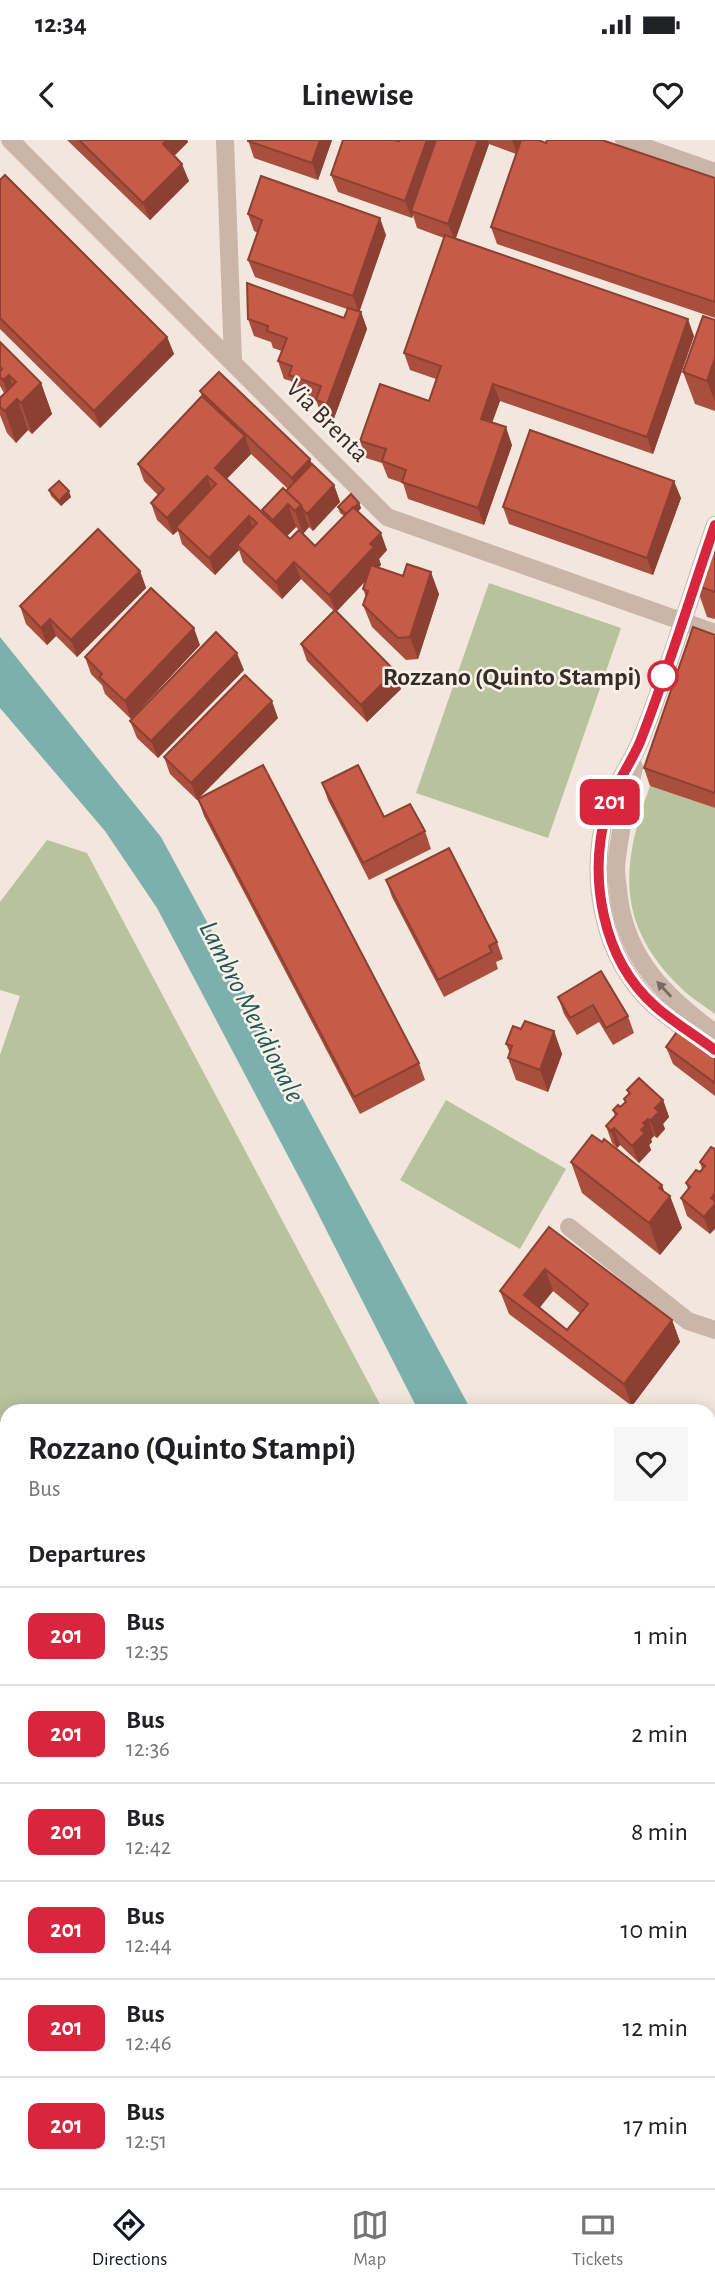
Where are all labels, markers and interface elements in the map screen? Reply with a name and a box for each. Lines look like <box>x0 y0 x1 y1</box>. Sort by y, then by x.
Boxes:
text: 12:34 <box>35 11 87 37</box>
icon: back <box>28 76 66 114</box>
icon: heart <box>649 76 687 114</box>
text: Linewise <box>301 79 414 111</box>
street label: Via Brenta <box>281 374 374 467</box>
marker: Rozzano (Quinto Stampi) <box>648 661 678 691</box>
place label: Rozzano (Quinto Stampi) <box>383 664 642 690</box>
line badge: 201 <box>570 779 650 825</box>
text: 201 <box>594 790 626 814</box>
water label: Lambro Meridionale <box>193 917 309 1107</box>
one-way arrow <box>655 980 672 997</box>
button: heart <box>614 1427 688 1501</box>
text: Rozzano (Quinto Stampi) <box>28 1433 357 1466</box>
text: Bus <box>28 1478 61 1501</box>
text: Departures <box>28 1541 146 1567</box>
text: Bus <box>126 1609 165 1635</box>
text: 1 min <box>634 1623 688 1649</box>
text: 201 <box>50 1624 83 1648</box>
text: 12:35 <box>126 1640 169 1663</box>
text: Bus <box>126 1707 165 1733</box>
text: 2 min <box>631 1721 688 1747</box>
text: 201 <box>50 1722 83 1746</box>
text: 12:36 <box>126 1738 170 1761</box>
text: Bus <box>126 1805 165 1831</box>
text: 8 min <box>631 1819 688 1845</box>
text: 201 <box>50 1820 83 1844</box>
text: 12:42 <box>126 1836 171 1859</box>
text: Bus <box>126 1903 165 1929</box>
text: 10 min <box>621 1917 688 1943</box>
text: 201 <box>50 1918 83 1942</box>
text: 12:44 <box>126 1934 172 1957</box>
text: Bus <box>126 2001 165 2027</box>
text: 12 min <box>622 2015 688 2041</box>
text: 201 <box>50 2016 83 2040</box>
text: 12:46 <box>126 2032 172 2055</box>
text: Bus <box>126 2099 165 2125</box>
text: 17 min <box>623 2113 688 2139</box>
text: 201 <box>50 2114 83 2138</box>
text: 12:51 <box>126 2130 167 2153</box>
tab: Directions <box>92 2206 167 2271</box>
tab: Map <box>351 2206 389 2271</box>
tab: Tickets <box>572 2206 623 2271</box>

